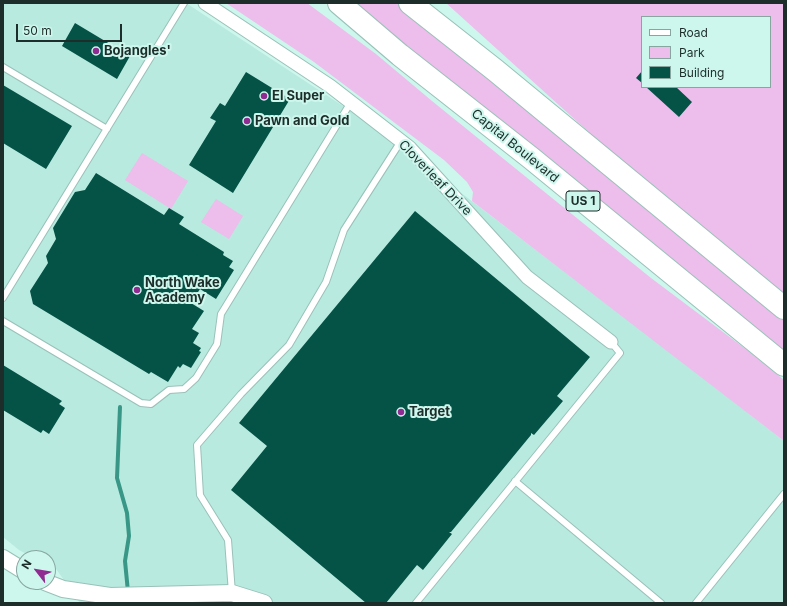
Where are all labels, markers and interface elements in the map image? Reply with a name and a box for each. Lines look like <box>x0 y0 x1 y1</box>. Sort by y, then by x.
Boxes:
scale bar <box>18 16 124 42</box>
legend <box>641 16 771 88</box>
text: 50 m <box>23 23 52 38</box>
text: Road <box>679 25 708 40</box>
place label: Bojangles' <box>104 43 171 59</box>
text: Park <box>679 45 705 60</box>
marker: Bojangles' <box>91 46 101 56</box>
text: Building <box>679 65 724 80</box>
place label: El Super <box>272 88 324 104</box>
marker: El Super <box>259 91 269 101</box>
street label: Capital Boulevard <box>468 106 562 186</box>
place label: Pawn and Gold <box>255 113 349 129</box>
marker: Pawn and Gold <box>242 116 252 126</box>
street label: Cloverleaf Drive <box>395 137 475 219</box>
road number: US 1 <box>566 191 600 211</box>
place label: North Wake Academy <box>145 275 220 306</box>
marker: North Wake Academy <box>132 285 142 295</box>
place label: Target <box>409 404 450 420</box>
marker: Target <box>396 407 406 417</box>
north arrow <box>16 550 56 590</box>
text: N <box>18 557 35 572</box>

